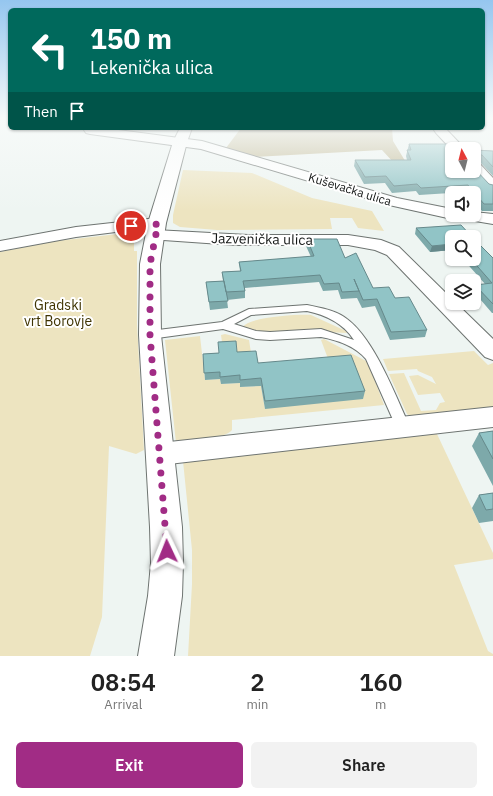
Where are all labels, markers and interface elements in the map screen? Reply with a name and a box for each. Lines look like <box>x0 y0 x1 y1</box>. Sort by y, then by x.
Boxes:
text: 150 m <box>90 20 172 57</box>
icon: left <box>24 24 76 76</box>
text: Lekenička ulica <box>90 56 213 79</box>
icon: arrive <box>66 100 88 122</box>
text: Then <box>24 102 58 121</box>
north arrow <box>445 142 481 178</box>
map controls <box>445 142 481 310</box>
street label: Kuševačka ulica <box>307 169 394 209</box>
button: sound <box>445 186 481 222</box>
pin <box>114 209 148 243</box>
icon: arrive <box>120 215 142 237</box>
street label: Jazvenička ulica <box>211 229 314 249</box>
button: search <box>445 230 481 266</box>
button: layers <box>445 274 481 310</box>
park label: Gradski vrt Borovje <box>24 296 92 330</box>
position arrow <box>146 530 188 572</box>
text: 08:54 <box>91 666 156 698</box>
text: 2 <box>250 666 265 698</box>
text: 160 <box>359 666 402 698</box>
text: Arrival <box>104 696 142 713</box>
text: min <box>247 696 269 713</box>
text: m <box>375 696 386 713</box>
button: Exit <box>16 742 243 788</box>
button: Share <box>251 742 477 788</box>

